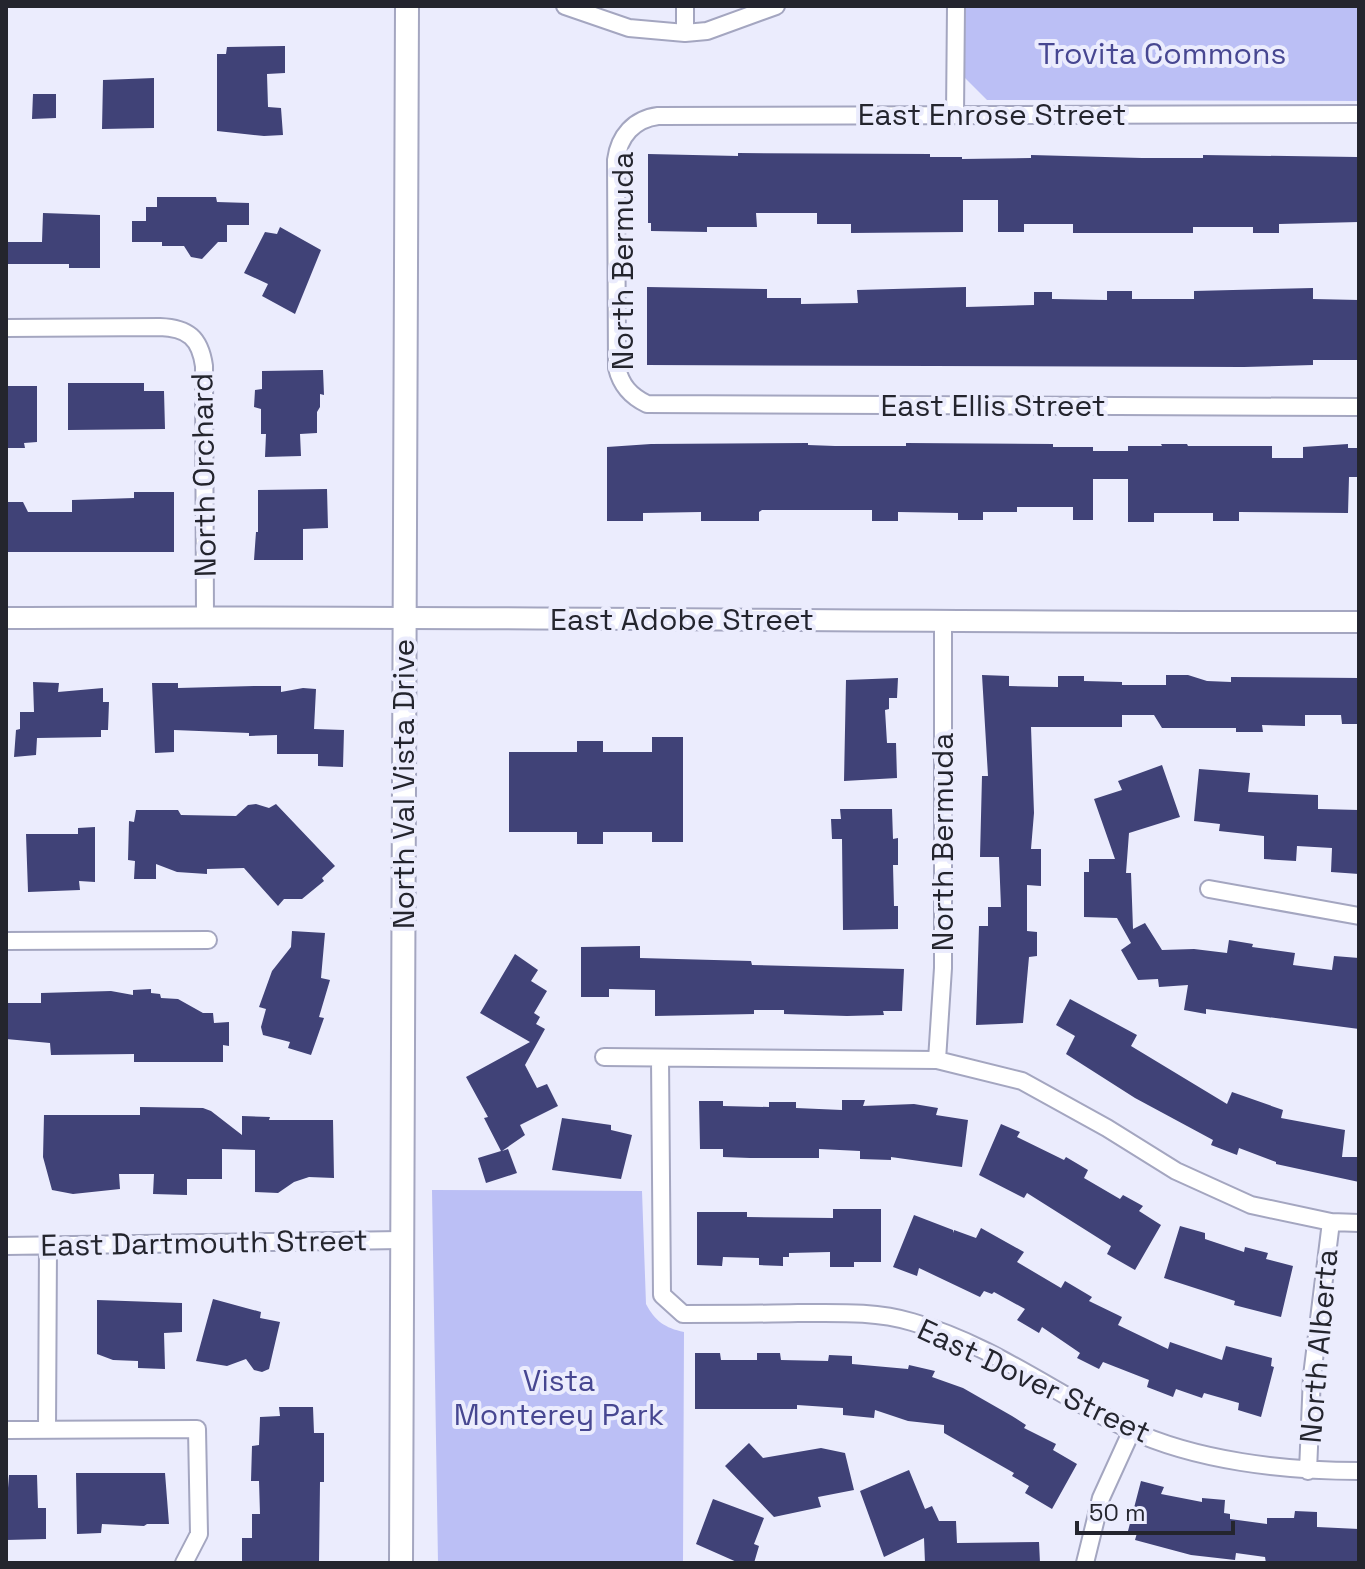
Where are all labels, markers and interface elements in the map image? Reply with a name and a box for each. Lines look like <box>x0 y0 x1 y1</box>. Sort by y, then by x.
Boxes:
park label: Trovita Commons <box>1038 34 1286 73</box>
street label: East Enrose Street <box>858 95 1126 134</box>
street label: North Bermuda <box>603 151 642 371</box>
street label: North Orchard <box>182 373 225 577</box>
street label: East Ellis Street <box>880 386 1106 425</box>
street label: East Adobe Street <box>550 600 814 639</box>
street label: North Val Vista Drive <box>384 639 423 929</box>
street label: North Bermuda <box>923 732 962 952</box>
street label: East Dartmouth Street <box>40 1220 368 1265</box>
street label: North Alberta <box>1291 1247 1346 1445</box>
street label: East Dover Street <box>911 1309 1157 1452</box>
park label: Vista Monterey Park <box>454 1361 664 1434</box>
scale bar <box>1077 1485 1233 1535</box>
text: 50 m <box>1089 1497 1146 1528</box>

